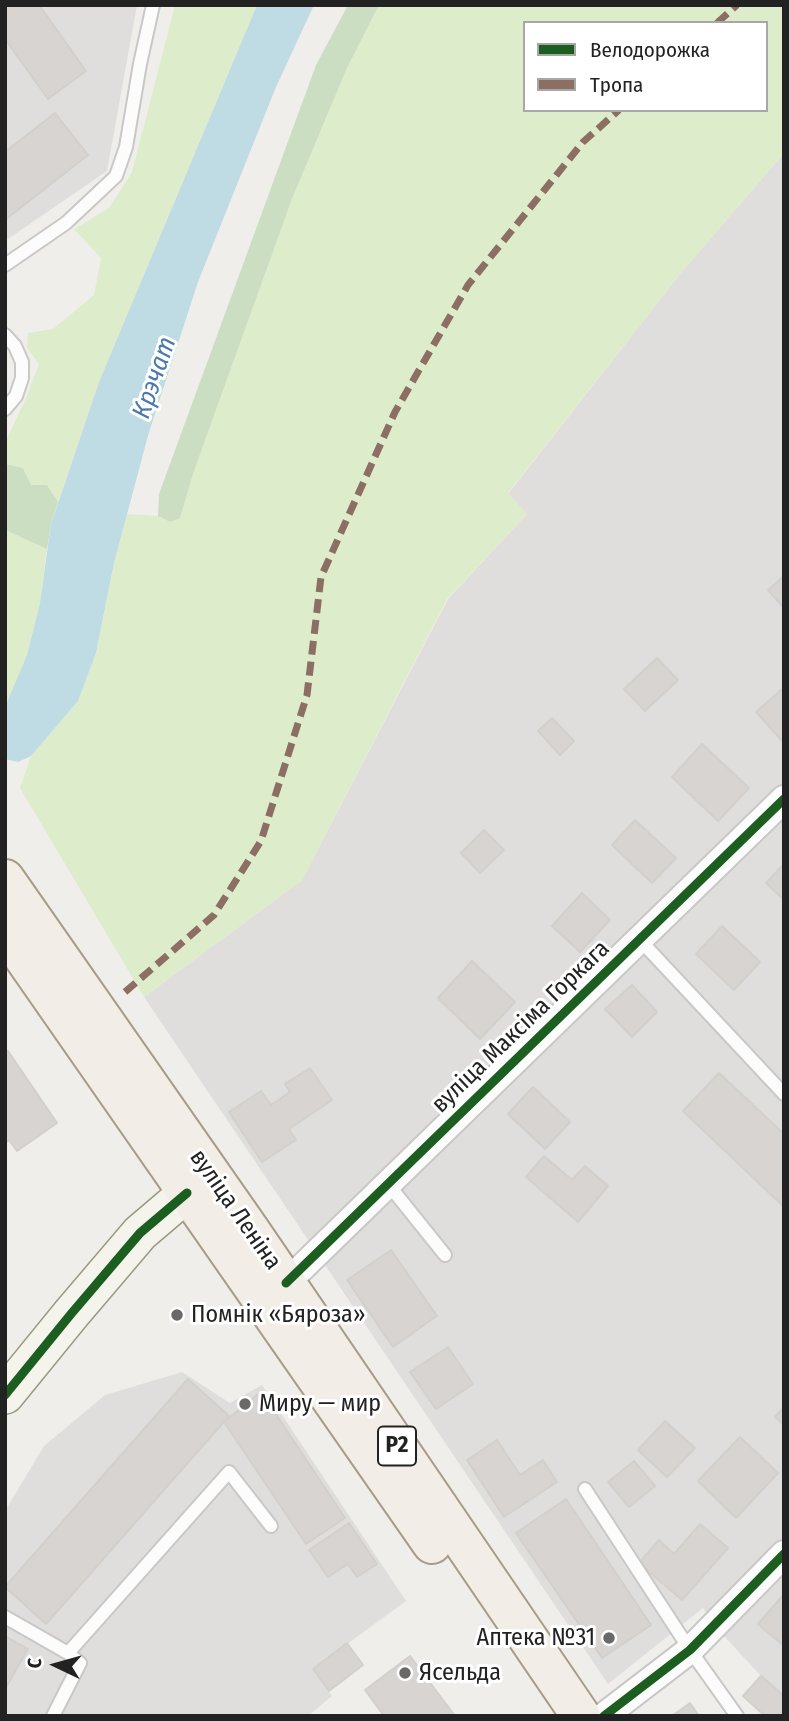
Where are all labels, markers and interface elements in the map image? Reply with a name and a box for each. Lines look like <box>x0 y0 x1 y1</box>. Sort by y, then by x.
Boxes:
legend <box>523 21 768 112</box>
text: Велодорожка <box>590 37 710 63</box>
text: Тропа <box>590 72 643 98</box>
water label: Крэчат <box>126 333 184 423</box>
street label: вуліца Максіма Горкага <box>426 935 616 1119</box>
street label: вуліца Леніна <box>183 1144 287 1276</box>
place label: Помнік «Бяроза» <box>191 1301 366 1329</box>
marker: Помнік «Бяроза» <box>169 1307 185 1323</box>
place label: Миру — мир <box>259 1390 381 1418</box>
marker: Миру — мир <box>237 1396 253 1412</box>
road number: Р2 <box>378 1427 416 1466</box>
place label: Аптека №31 <box>477 1624 595 1652</box>
north arrow <box>21 1630 91 1700</box>
marker: Аптека №31 <box>601 1630 617 1646</box>
text: С <box>23 1657 46 1669</box>
place label: Ясельда <box>419 1659 501 1687</box>
marker: Ясельда <box>397 1665 413 1681</box>

